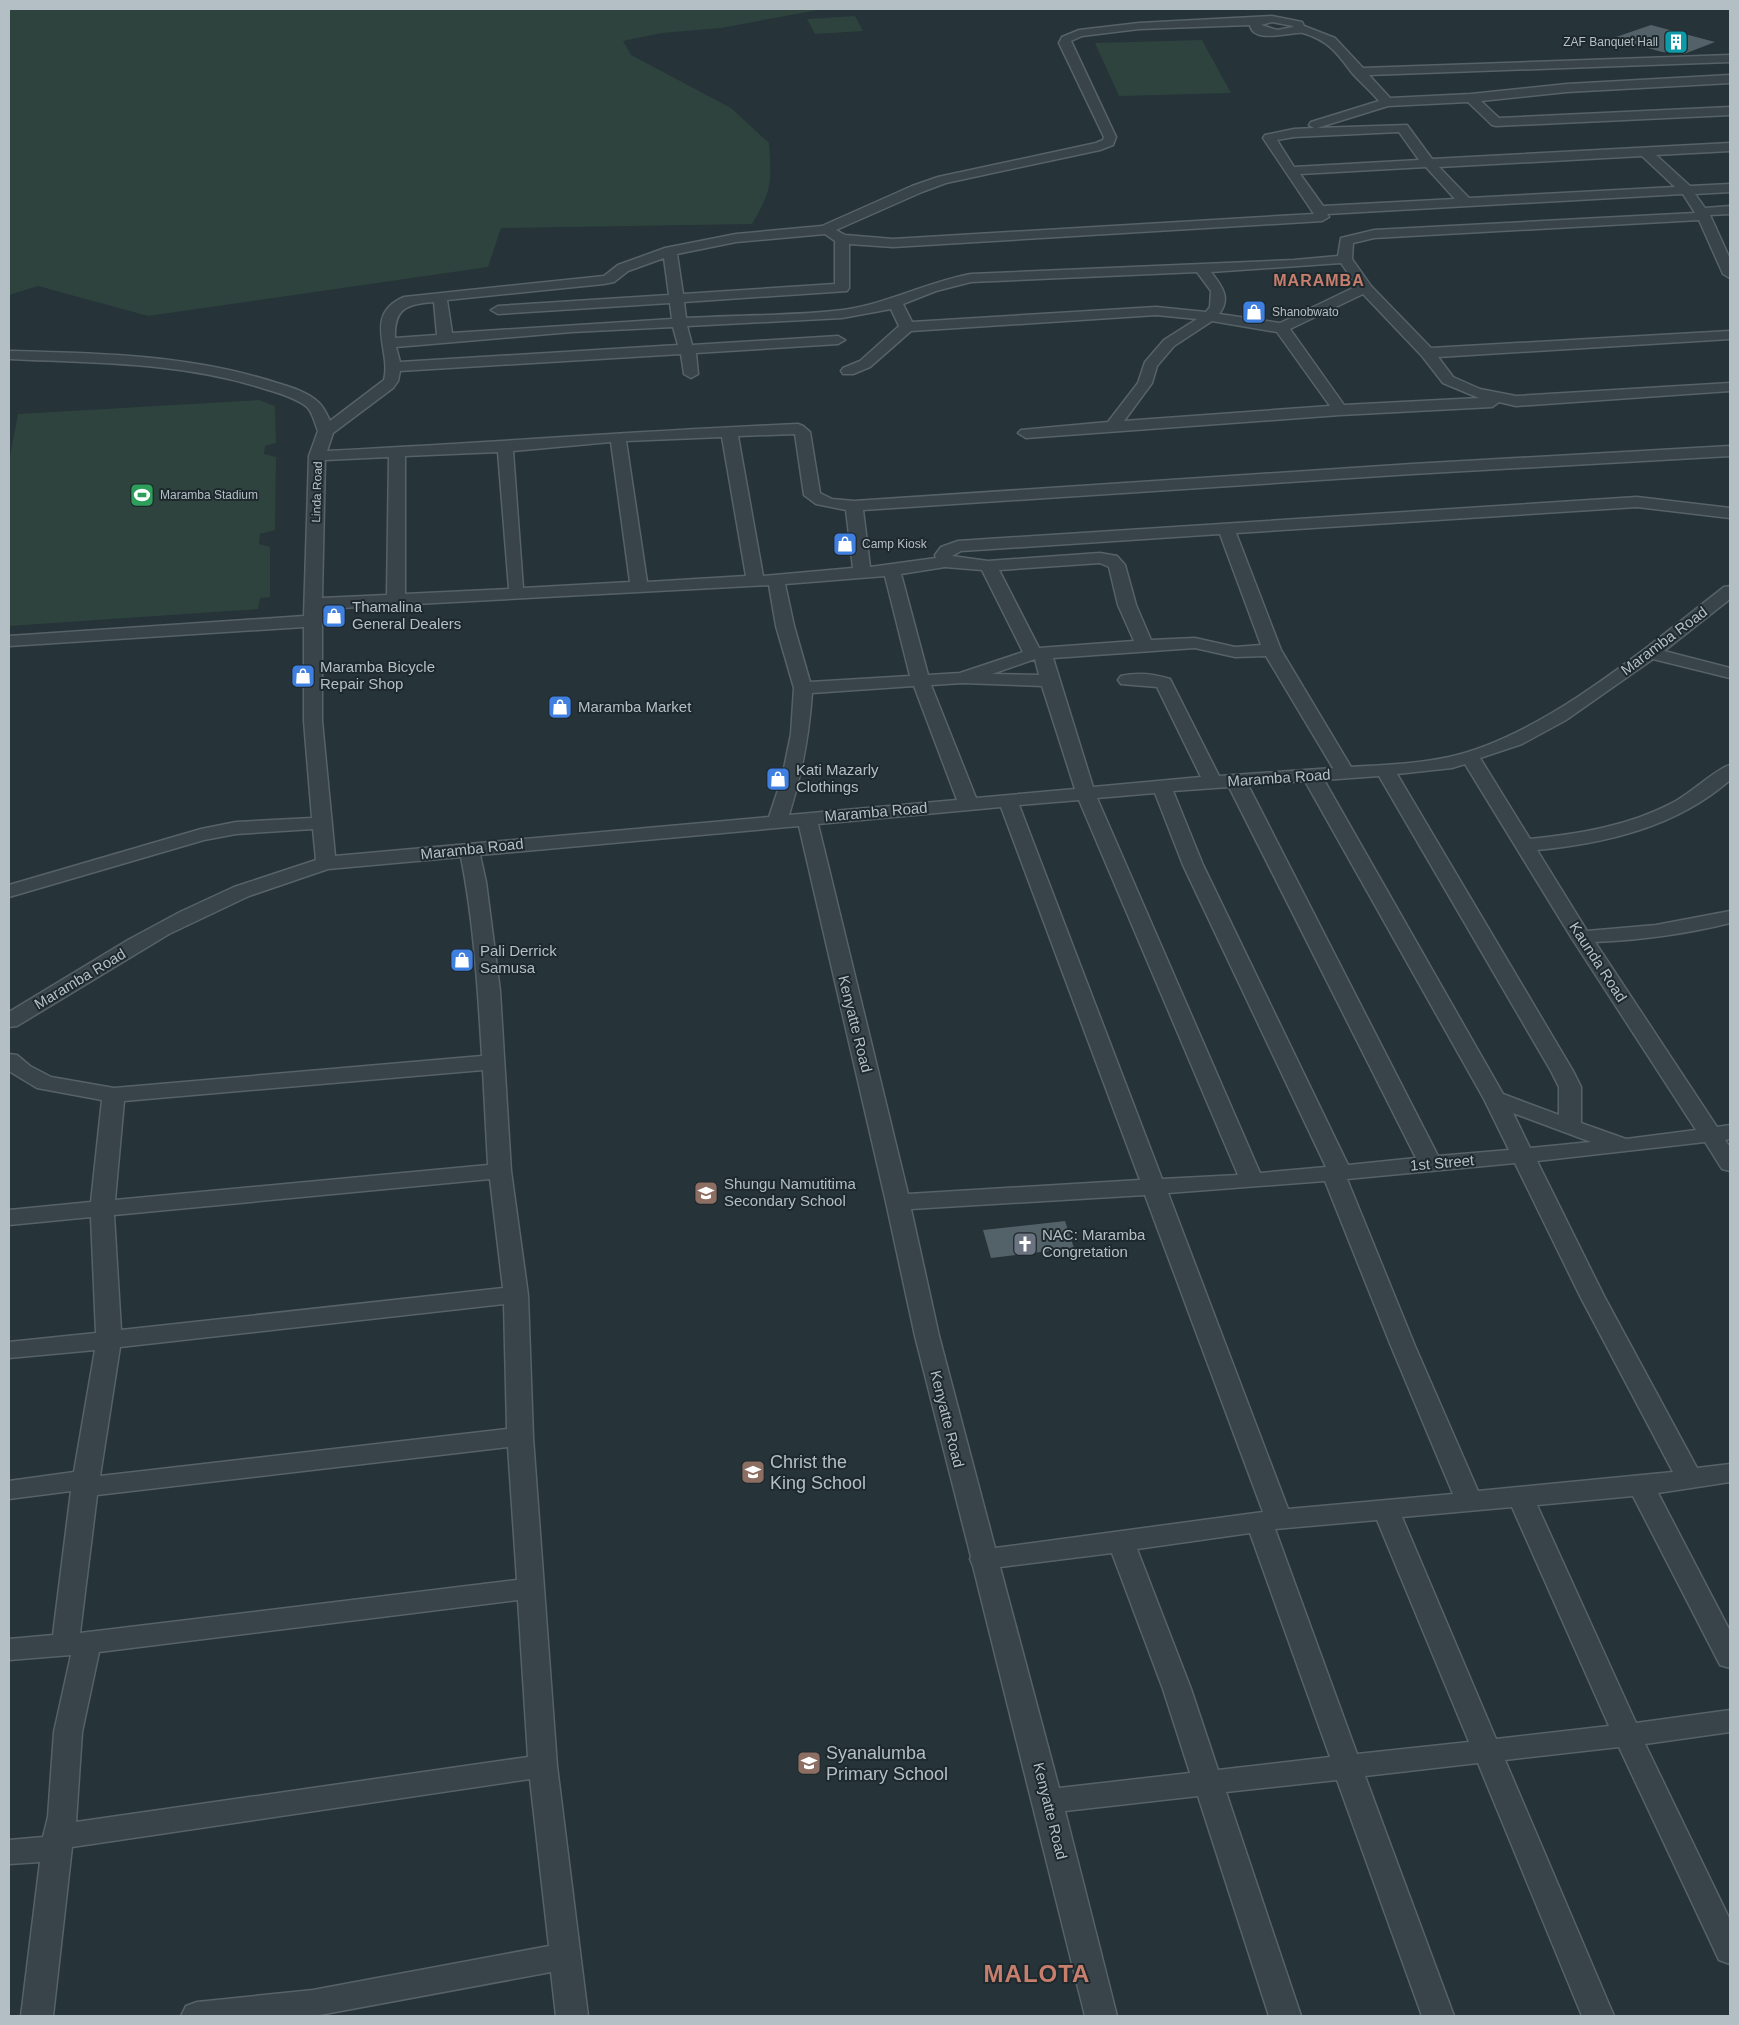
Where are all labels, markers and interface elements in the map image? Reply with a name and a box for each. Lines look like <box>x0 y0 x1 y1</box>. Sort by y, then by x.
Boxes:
building icon: ZAF Banquet Hall <box>1663 29 1689 55</box>
place label: ZAF Banquet Hall <box>1563 35 1658 49</box>
district label: MARAMBA <box>1273 272 1365 289</box>
shop icon: Shanobwato <box>1241 299 1267 325</box>
place label: Shanobwato <box>1272 305 1339 319</box>
street label: Linda Road <box>309 461 325 523</box>
sports icon: Maramba Stadium <box>129 482 155 508</box>
place label: Maramba Stadium <box>160 488 258 502</box>
shop icon: Camp Kiosk <box>832 531 858 557</box>
place label: Camp Kiosk <box>862 537 928 551</box>
place label: Thamalina General Dealers <box>352 598 461 632</box>
shop icon: Thamalina General Dealers <box>321 603 347 629</box>
street label: Maramba Road <box>1617 603 1710 679</box>
place label: Maramba Bicycle Repair Shop <box>320 658 435 692</box>
shop icon: Maramba Bicycle Repair Shop <box>290 663 316 689</box>
shop icon: Maramba Market <box>547 694 573 720</box>
place label: Maramba Market <box>578 698 692 715</box>
place label: Kati Mazarly Clothings <box>796 761 879 795</box>
street label: Maramba Road <box>1227 765 1331 790</box>
shop icon: Kati Mazarly Clothings <box>765 766 791 792</box>
street label: Maramba Road <box>824 799 928 824</box>
street label: Maramba Road <box>420 835 524 862</box>
street label: Kaunda Road <box>1566 919 1631 1005</box>
place label: Pali Derrick Samusa <box>480 942 557 976</box>
street label: Maramba Road <box>31 945 128 1012</box>
shop icon: Pali Derrick Samusa <box>449 947 475 973</box>
street label: Kenyatte Road <box>835 974 876 1074</box>
street label: 1st Street <box>1409 1151 1475 1174</box>
place label: Shungu Namutitima Secondary School <box>724 1175 856 1209</box>
school or university icon: Shungu Namutitima Secondary School <box>693 1180 719 1206</box>
place label: NAC: Maramba Congretation <box>1042 1226 1146 1260</box>
church icon: NAC: Maramba Congretation <box>1012 1231 1038 1257</box>
street label: Kenyatte Road <box>927 1369 968 1469</box>
place label: Christ the King School <box>770 1452 866 1493</box>
school or university icon: Christ the King School <box>740 1459 766 1485</box>
place label: Syanalumba Primary School <box>826 1743 948 1784</box>
school or university icon: Syanalumba Primary School <box>796 1750 822 1776</box>
street label: Kenyatte Road <box>1030 1761 1071 1861</box>
district label: MALOTA <box>984 1960 1090 1987</box>

